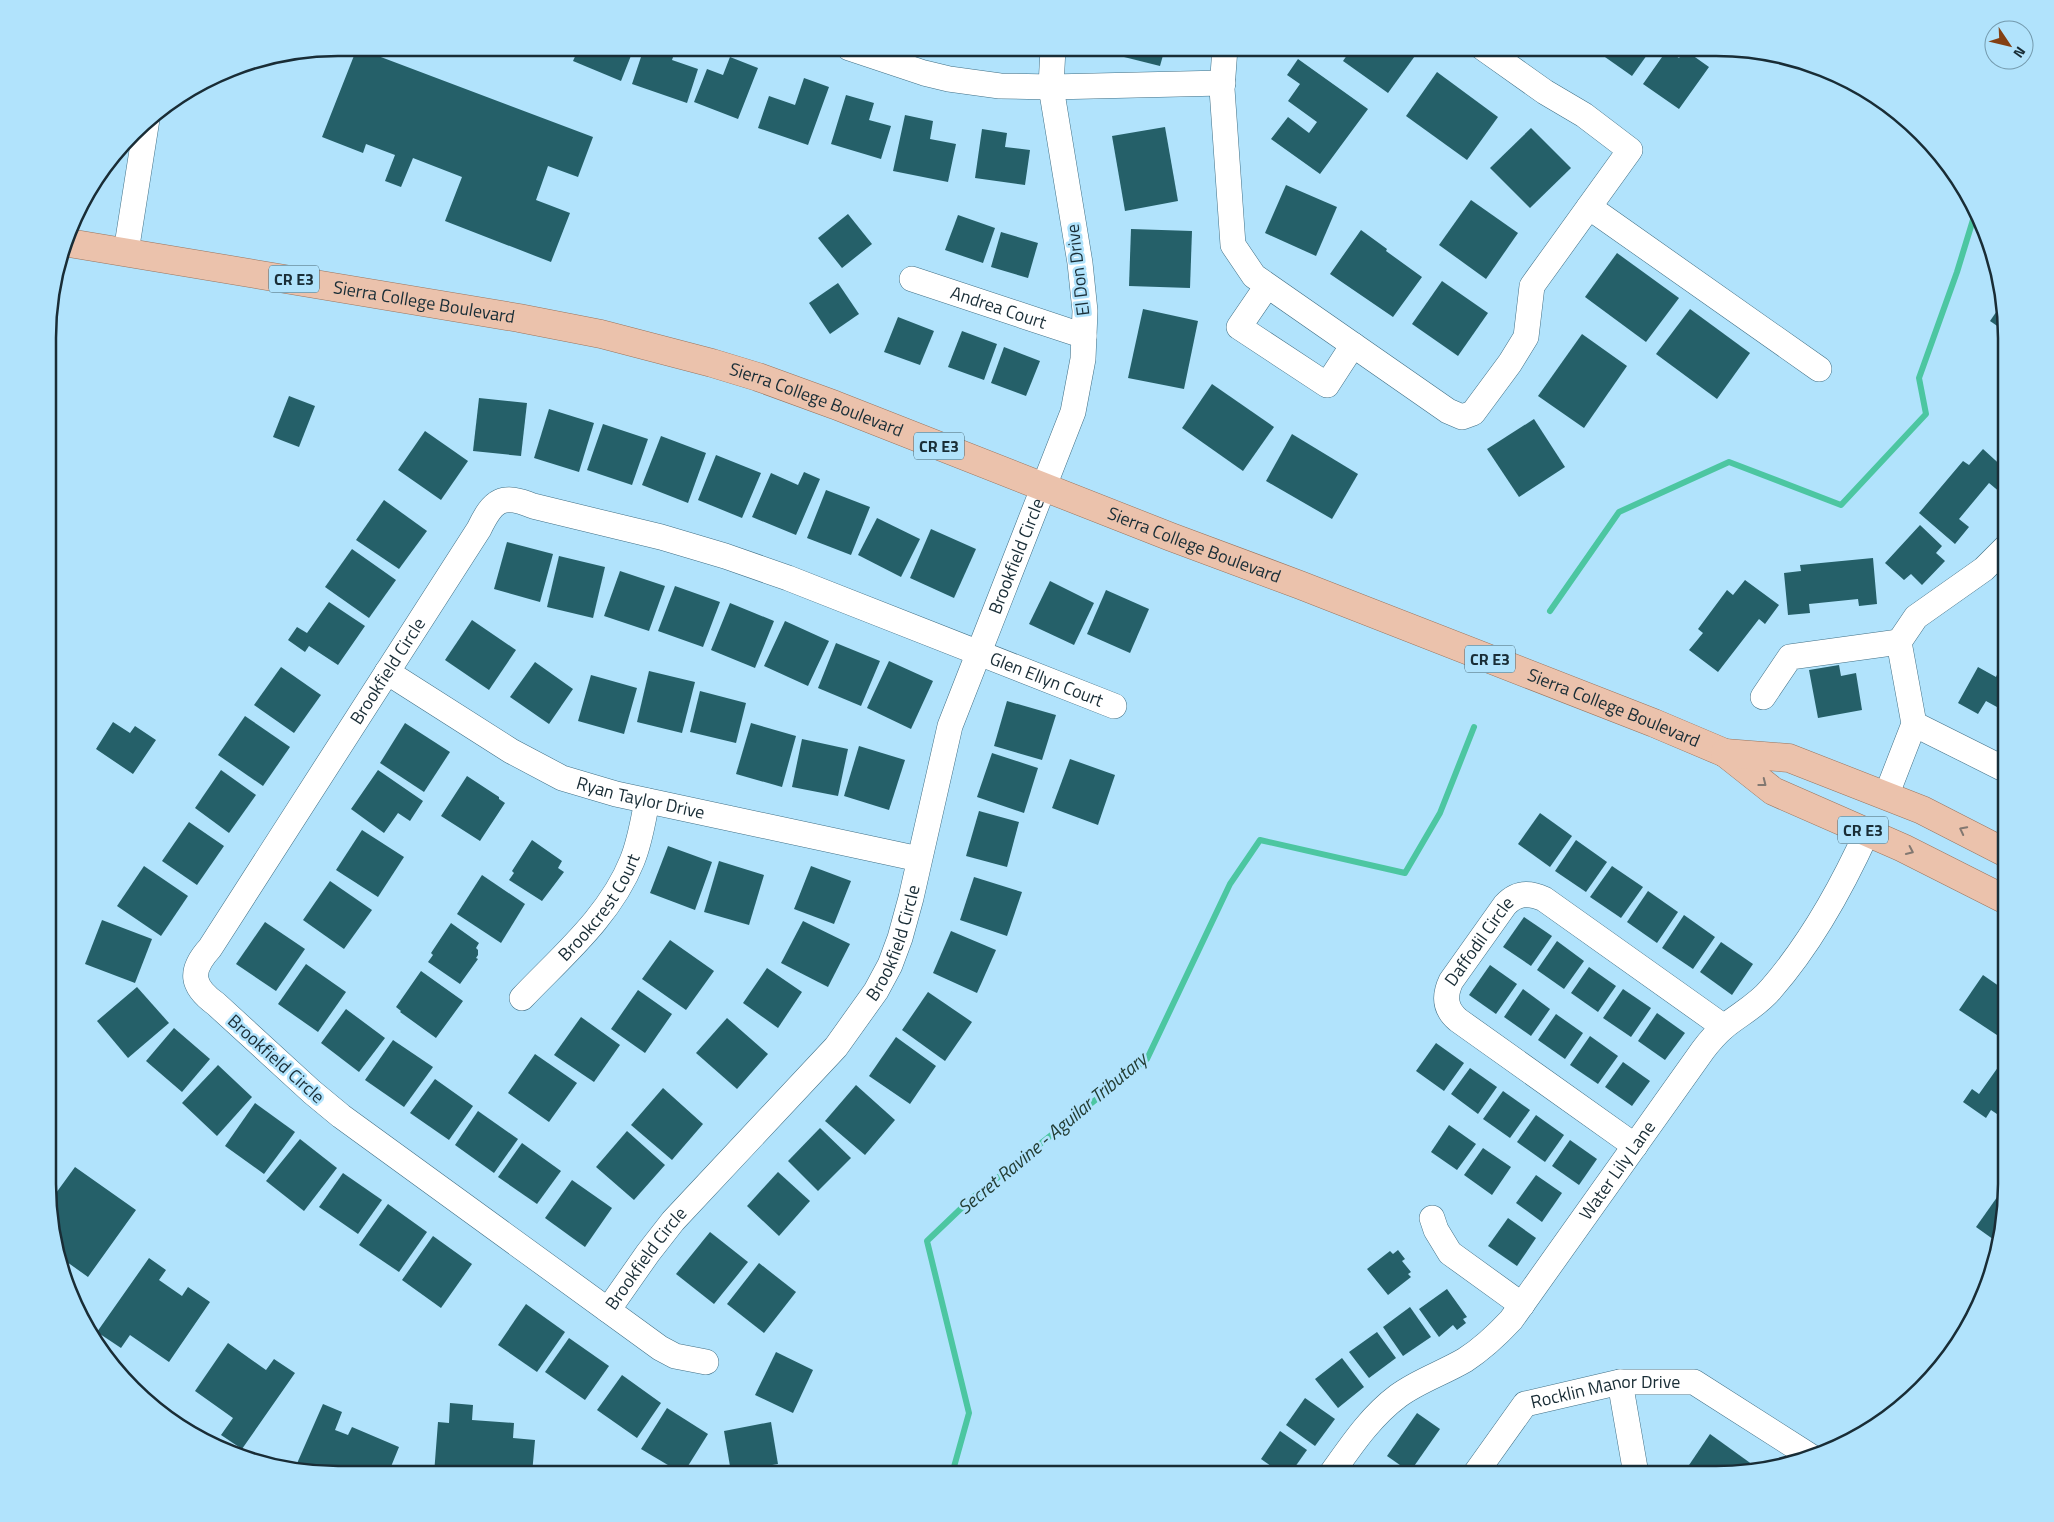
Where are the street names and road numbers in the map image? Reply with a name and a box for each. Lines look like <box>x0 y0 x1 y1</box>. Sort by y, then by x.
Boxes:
street label: El Don Drive <box>1058 223 1097 317</box>
road number: CR E3 <box>269 266 319 292</box>
street label: Sierra College Boulevard <box>331 273 517 330</box>
street label: Andrea Court <box>947 279 1051 336</box>
street label: Sierra College Boulevard <box>726 355 907 444</box>
road number: CR E3 <box>914 432 964 460</box>
street label: Brookfield Circle <box>981 494 1051 618</box>
street label: Sierra College Boulevard <box>1104 499 1285 590</box>
street label: Brookfield Circle <box>343 612 432 730</box>
street label: Glen Ellyn Court <box>986 645 1108 714</box>
road number: CR E3 <box>1465 646 1515 672</box>
street label: Sierra College Boulevard <box>1524 661 1704 754</box>
street label: Ryan Taylor Drive <box>573 769 707 826</box>
road number: CR E3 <box>1838 816 1888 844</box>
street label: Brookcrest Court <box>551 849 647 967</box>
street label: Brookfield Circle <box>859 882 927 1006</box>
street label: Daffodil Circle <box>1437 890 1519 992</box>
street label: Brookfield Circle <box>222 1008 331 1110</box>
street label: Water Lily Lane <box>1572 1115 1662 1225</box>
street label: Brookfield Circle <box>598 1200 693 1315</box>
street label: Rocklin Manor Drive <box>1528 1368 1680 1415</box>

